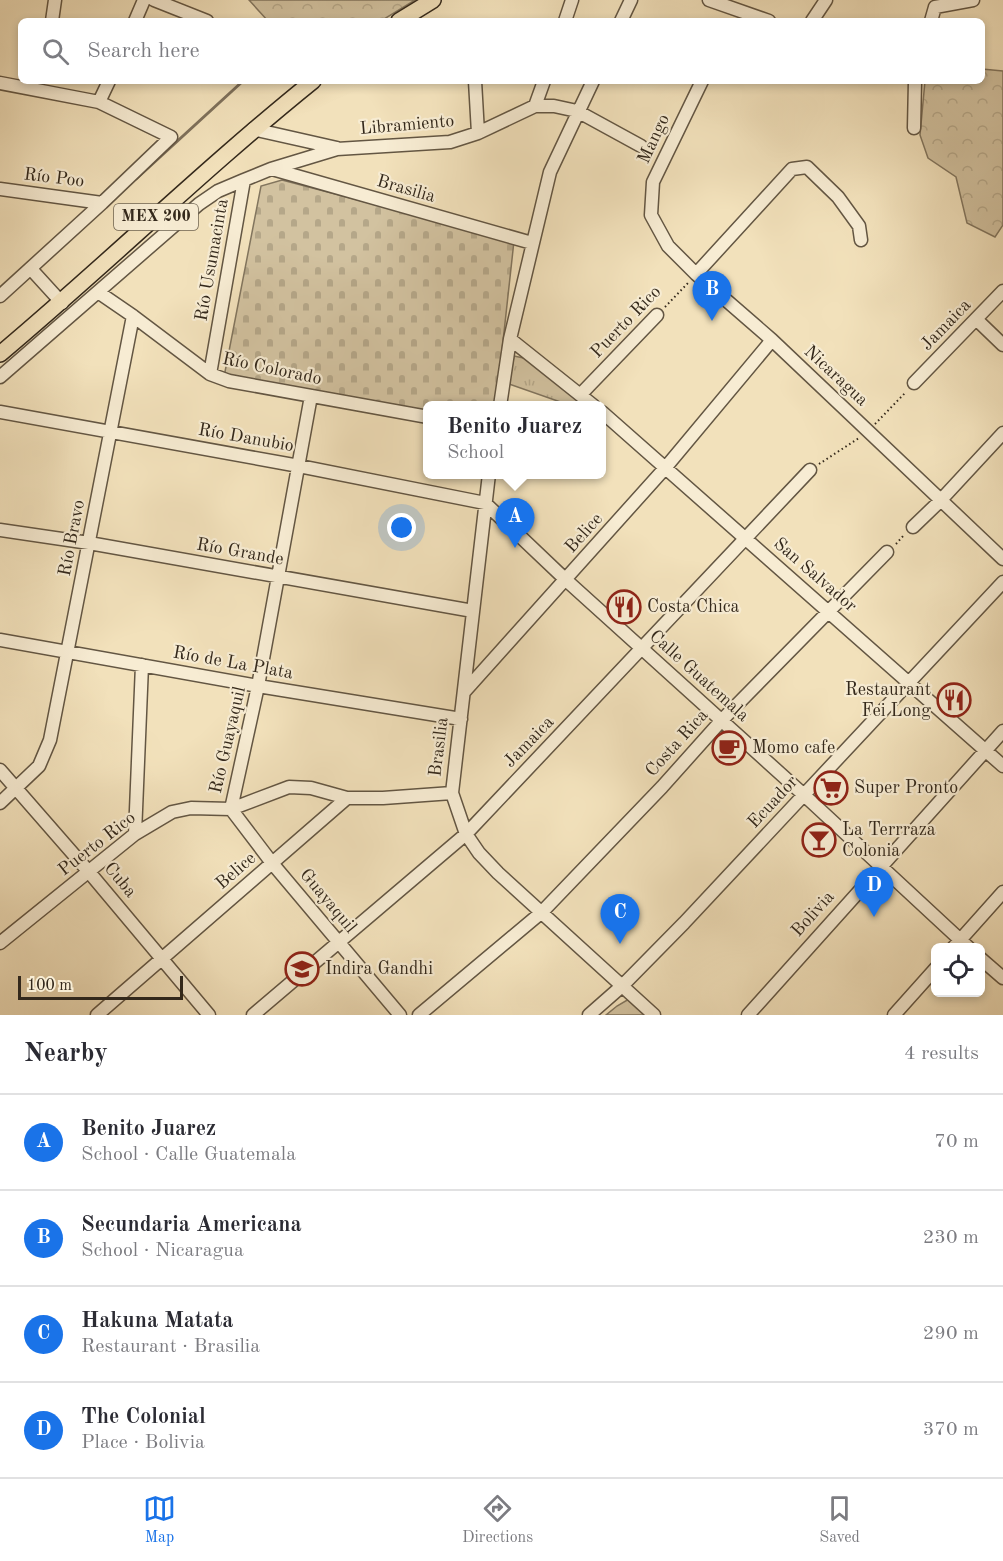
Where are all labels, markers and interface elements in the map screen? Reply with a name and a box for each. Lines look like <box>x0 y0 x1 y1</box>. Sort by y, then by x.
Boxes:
search box <box>18 18 985 84</box>
icon: search <box>39 35 72 68</box>
text: Search here <box>87 40 200 62</box>
street label: Mango <box>635 111 673 167</box>
street label: Libramiento <box>359 112 455 138</box>
street label: Río Poo <box>23 165 85 191</box>
street label: Brasilia <box>375 172 437 206</box>
street label: Río Usumacinta <box>192 197 232 323</box>
road number: MEX 200 <box>114 204 198 230</box>
pin: B <box>692 272 732 321</box>
street label: Puerto Rico <box>587 283 665 361</box>
street label: Jamaica <box>918 296 975 354</box>
street label: Nicaragua <box>801 342 871 410</box>
street label: Río Colorado <box>221 350 323 388</box>
popup <box>423 401 606 479</box>
text: Benito Juarez <box>447 416 582 438</box>
street label: Río Danubio <box>197 421 295 455</box>
text: School <box>447 443 504 463</box>
street label: Río Bravo <box>56 498 88 578</box>
pin: A <box>496 498 534 548</box>
street label: Belice <box>562 510 606 556</box>
your location <box>387 513 416 542</box>
street label: San Salvador <box>770 534 860 616</box>
street label: Río Grande <box>195 535 285 569</box>
restaurant icon: Costa Chica <box>606 589 642 625</box>
place label: Costa Chica <box>647 598 740 616</box>
street label: Calle Guatemala <box>646 627 752 725</box>
street label: Río de La Plata <box>172 644 295 682</box>
place label: Restaurant Fei Long <box>845 681 931 720</box>
restaurant icon: Restaurant Fei Long <box>936 682 972 718</box>
street label: Río Guayaquil <box>207 685 249 795</box>
street label: Costa Rica <box>642 706 712 780</box>
street label: Jamaica <box>501 713 558 771</box>
street label: Brasilia <box>426 716 452 778</box>
cafe icon: Momo cafe <box>711 730 747 766</box>
place label: Momo cafe <box>752 739 835 757</box>
supermarket icon: Super Pronto <box>813 770 849 806</box>
street label: Ecuador <box>744 772 802 832</box>
place label: Super Pronto <box>854 779 958 797</box>
street label: Puerto Rico <box>55 808 139 880</box>
place label: La Terrraza Colonia <box>842 821 936 860</box>
bar icon: La Terrraza Colonia <box>801 822 837 858</box>
street label: Belice <box>213 849 259 893</box>
street label: Cuba <box>100 859 140 901</box>
street label: Guayaquil <box>296 866 360 937</box>
pin: D <box>854 868 894 917</box>
street label: Bolivia <box>788 888 838 940</box>
pin: C <box>600 894 640 944</box>
map controls <box>931 943 985 997</box>
button: locate <box>931 943 985 997</box>
school or university icon: Indira Gandhi <box>284 951 320 987</box>
place label: Indira Gandhi <box>325 960 433 978</box>
scale bar <box>18 973 183 1001</box>
text: 100 m <box>27 978 72 994</box>
text: Nearby <box>24 1041 108 1067</box>
text: 4 results <box>904 1044 979 1064</box>
text: Benito Juarez <box>81 1118 216 1140</box>
text: A <box>36 1132 51 1152</box>
text: 70 m <box>934 1132 979 1152</box>
text: School · Calle Guatemala <box>81 1145 296 1165</box>
text: Secundaria Americana <box>81 1214 302 1236</box>
text: B <box>36 1228 51 1248</box>
text: 230 m <box>923 1228 979 1248</box>
text: School · Nicaragua <box>81 1241 244 1261</box>
text: Hakuna Matata <box>81 1310 233 1332</box>
text: C <box>37 1324 50 1344</box>
text: 290 m <box>923 1324 979 1344</box>
text: Restaurant · Brasilia <box>81 1337 260 1357</box>
text: The Colonial <box>81 1406 206 1428</box>
text: D <box>36 1420 51 1440</box>
text: 370 m <box>923 1420 979 1440</box>
text: Place · Bolivia <box>81 1433 205 1453</box>
tab: Map <box>143 1492 176 1548</box>
tab: Directions <box>462 1492 533 1548</box>
tab: Saved <box>819 1492 860 1548</box>

